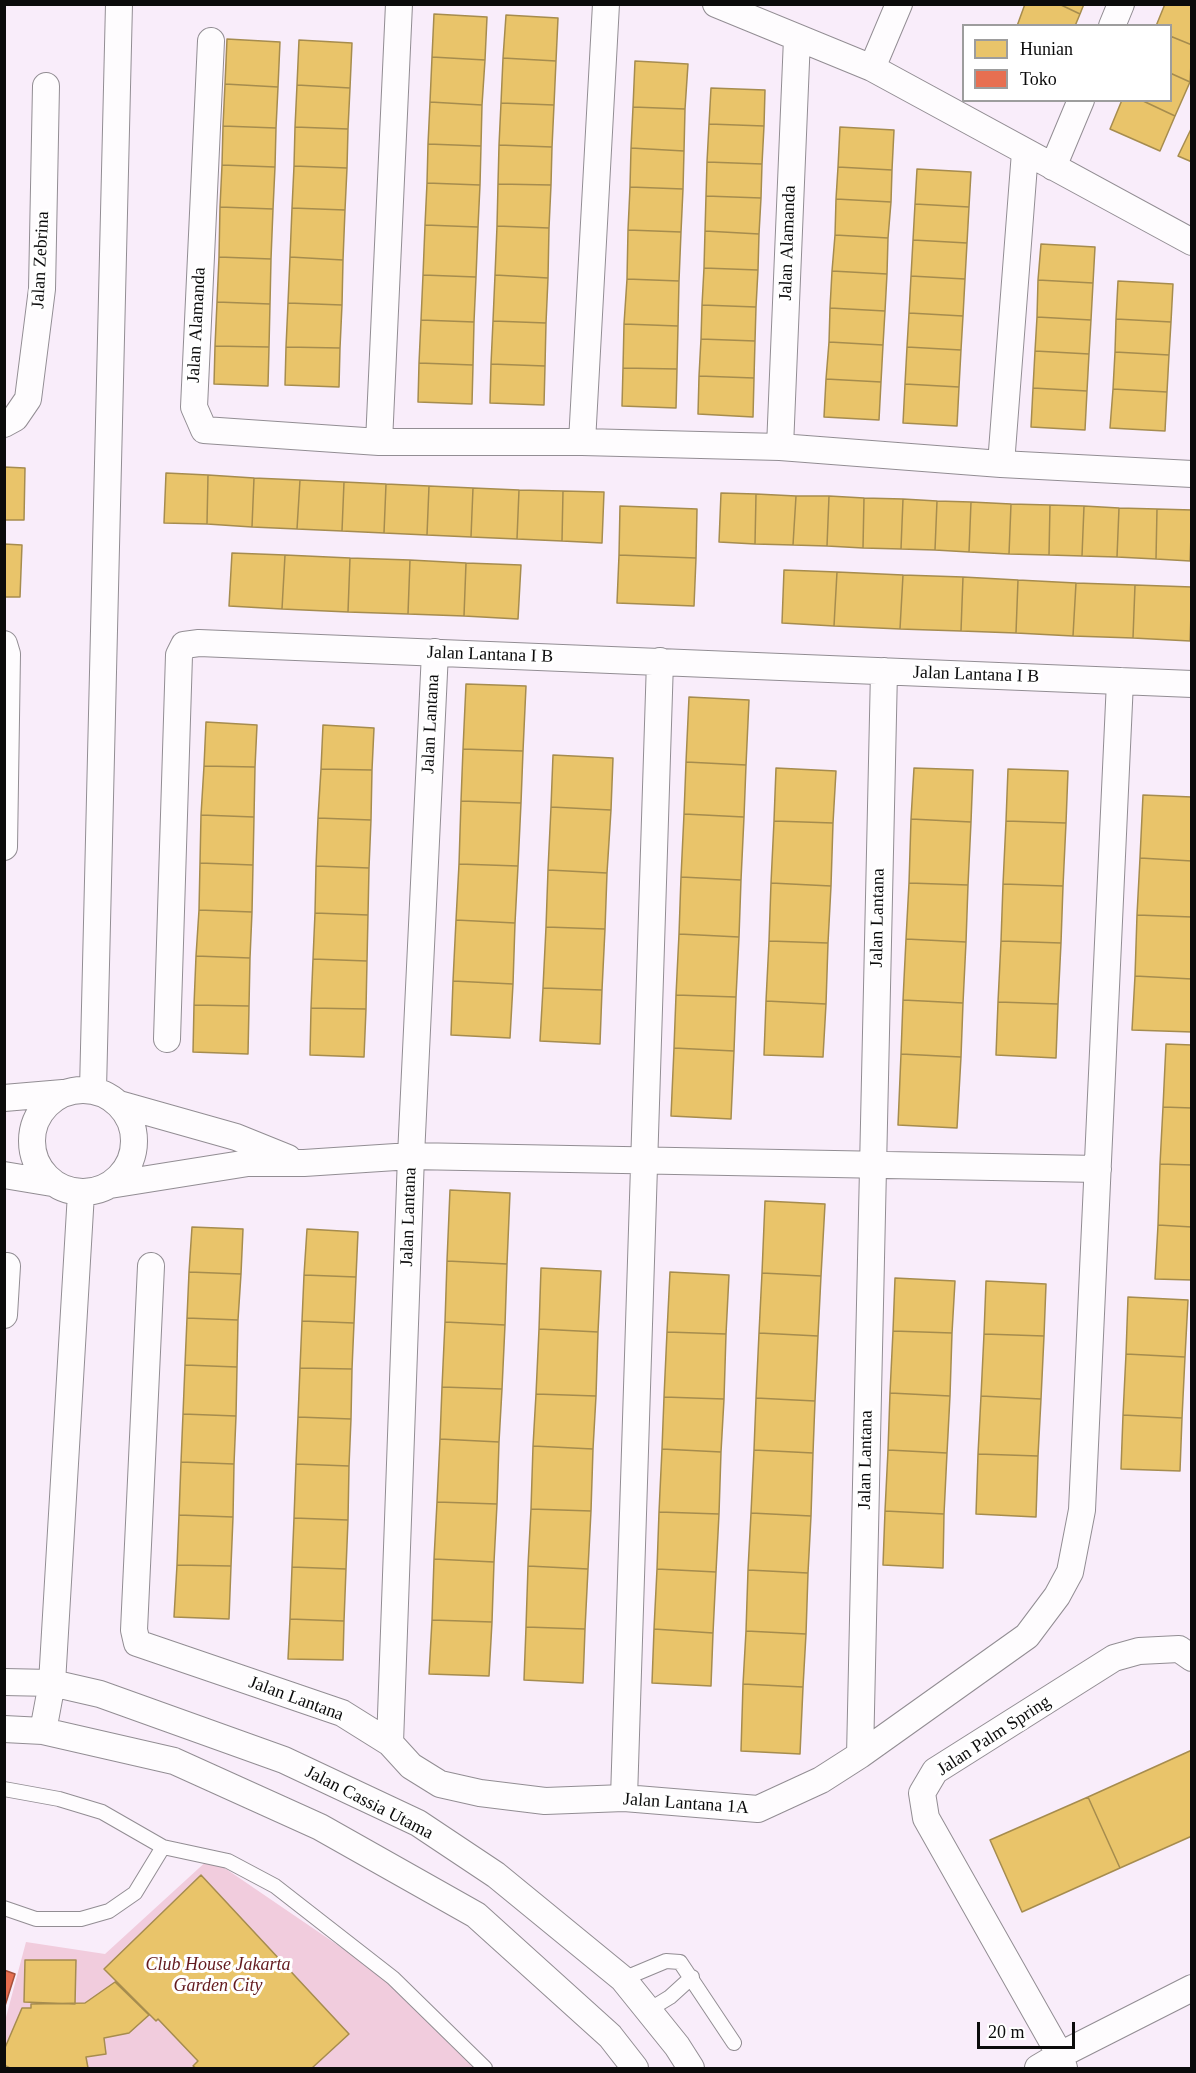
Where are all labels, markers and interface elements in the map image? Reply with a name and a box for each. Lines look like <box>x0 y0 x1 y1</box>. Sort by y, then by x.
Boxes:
legend <box>962 24 1172 102</box>
text: Hunian <box>1020 39 1073 59</box>
text: Toko <box>1020 69 1057 89</box>
street label: Jalan Alamanda <box>775 185 801 301</box>
street label: Jalan Zebrina <box>28 211 54 309</box>
street label: Jalan Alamanda <box>183 267 211 383</box>
street label: Jalan Lantana I B <box>426 642 554 668</box>
street label: Jalan Lantana I B <box>912 662 1040 688</box>
street label: Jalan Lantana <box>418 674 444 774</box>
street label: Jalan Lantana <box>866 868 890 968</box>
street label: Jalan Lantana <box>396 1167 422 1267</box>
street label: Jalan Lantana <box>854 1410 878 1510</box>
street label: Jalan Lantana <box>246 1672 346 1726</box>
street label: Jalan Palm Spring <box>933 1691 1055 1781</box>
street label: Jalan Cassia Utama <box>301 1761 437 1845</box>
street label: Jalan Lantana 1A <box>622 1789 750 1819</box>
park label: Club House Jakarta Garden City <box>146 1954 290 1996</box>
scale bar <box>980 2010 1078 2048</box>
text: 20 m <box>988 2022 1025 2042</box>

